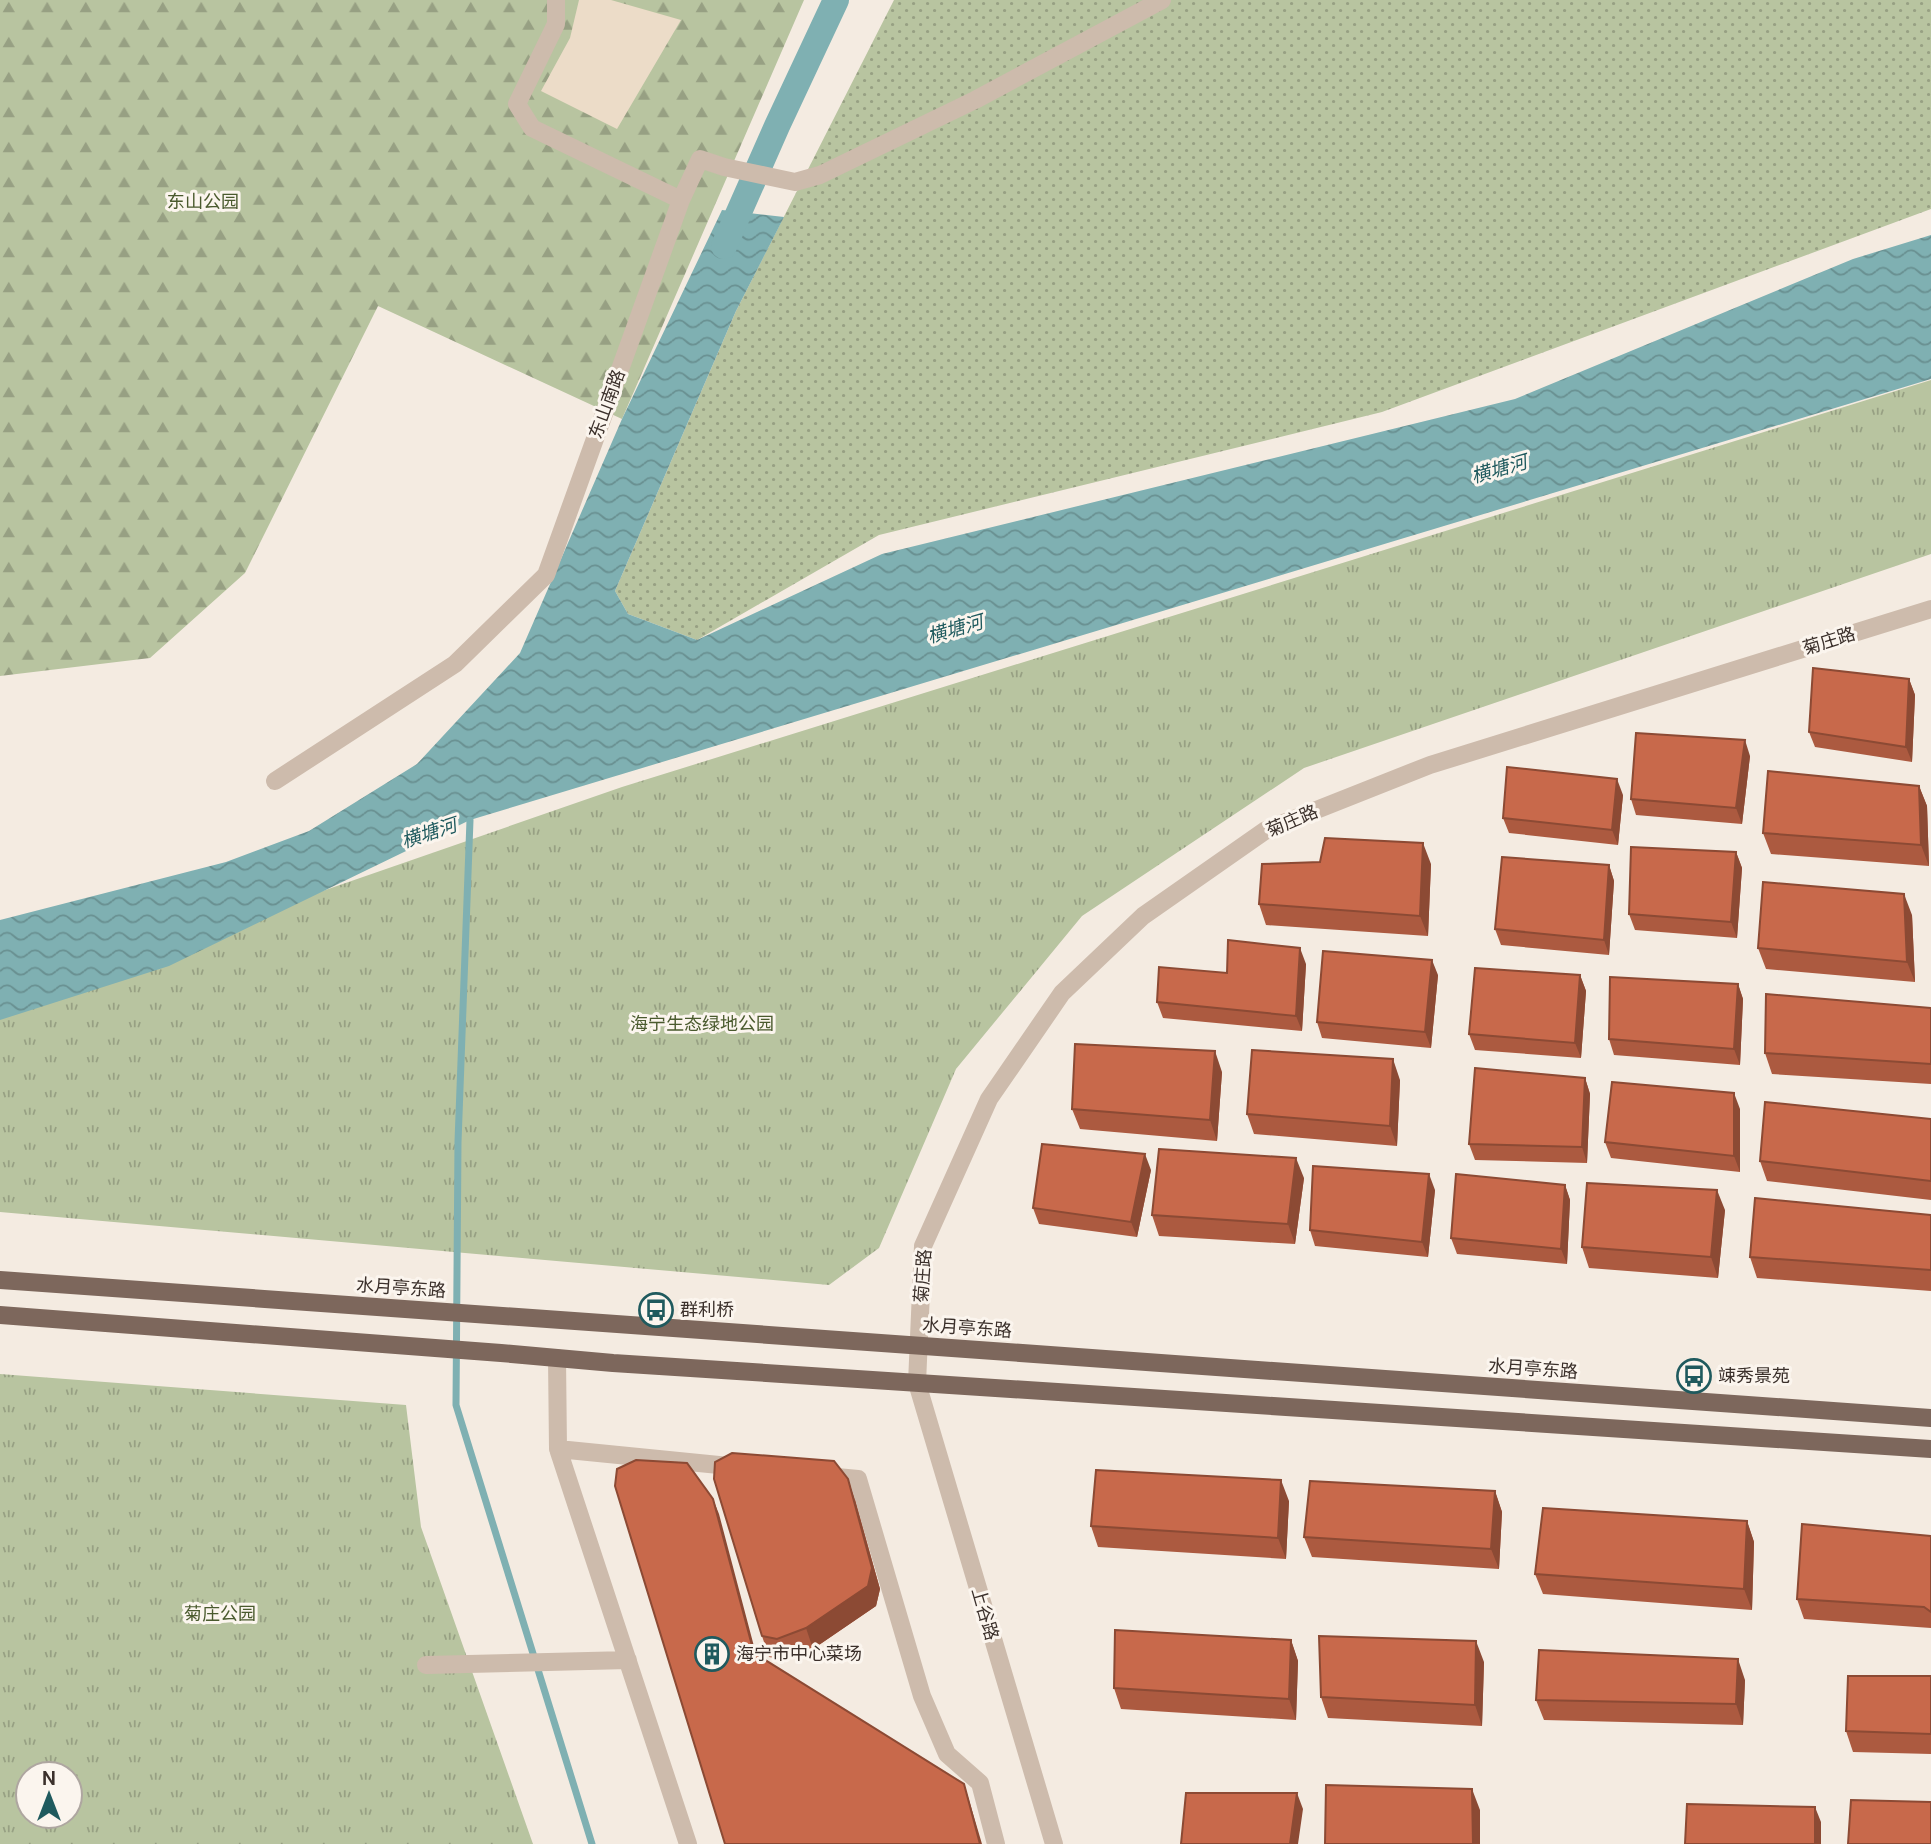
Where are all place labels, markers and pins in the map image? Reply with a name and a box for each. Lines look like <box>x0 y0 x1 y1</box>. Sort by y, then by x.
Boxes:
bus stop icon: 群利桥 <box>637 1291 675 1329</box>
place label: 群利桥 <box>680 1298 734 1322</box>
bus stop icon: 竦秀景苑 <box>1675 1357 1713 1395</box>
place label: 竦秀景苑 <box>1718 1364 1790 1388</box>
building icon: 海宁市中心菜场 <box>693 1635 731 1673</box>
place label: 海宁市中心菜场 <box>736 1642 862 1666</box>

